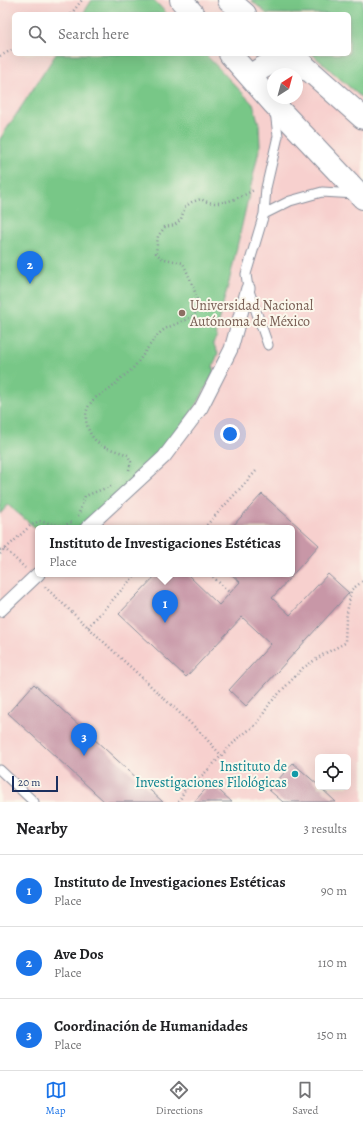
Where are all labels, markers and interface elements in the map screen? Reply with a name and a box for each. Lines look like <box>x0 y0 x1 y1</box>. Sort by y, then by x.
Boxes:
search box <box>12 12 351 56</box>
icon: search <box>26 23 48 45</box>
text: Search here <box>58 24 129 44</box>
north arrow <box>267 68 303 104</box>
pin: 2 <box>17 251 43 284</box>
place label: Universidad Nacional Autónoma de México <box>189 296 314 331</box>
marker: Universidad Nacional Autónoma de México <box>177 308 187 318</box>
your location <box>220 424 240 444</box>
popup <box>35 525 295 577</box>
text: Instituto de Investigaciones Estéticas <box>49 533 281 553</box>
text: Place <box>49 553 77 570</box>
pin: 1 <box>152 590 178 623</box>
pin: 3 <box>71 723 97 756</box>
map controls <box>315 754 351 790</box>
button: locate <box>315 754 351 790</box>
place label: Instituto de Investigaciones Filológicas <box>135 757 287 792</box>
marker: Instituto de Investigaciones Filológicas <box>290 769 300 779</box>
scale bar <box>12 774 58 793</box>
text: 20 m <box>18 775 40 790</box>
text: Nearby <box>16 817 67 840</box>
text: 3 results <box>303 820 347 837</box>
text: Instituto de Investigaciones Estéticas <box>54 872 286 892</box>
text: 1 <box>27 882 31 899</box>
text: 90 m <box>321 882 347 899</box>
text: Place <box>54 892 82 909</box>
text: Ave Dos <box>54 944 104 964</box>
text: 2 <box>26 954 32 971</box>
text: 110 m <box>318 954 347 971</box>
text: Place <box>54 964 82 981</box>
text: Coordinación de Humanidades <box>54 1016 248 1036</box>
text: 3 <box>26 1026 32 1043</box>
text: 150 m <box>317 1026 347 1043</box>
text: Place <box>54 1036 82 1053</box>
tab: Map <box>45 1079 67 1118</box>
tab: Directions <box>156 1079 203 1118</box>
tab: Saved <box>292 1079 318 1118</box>

